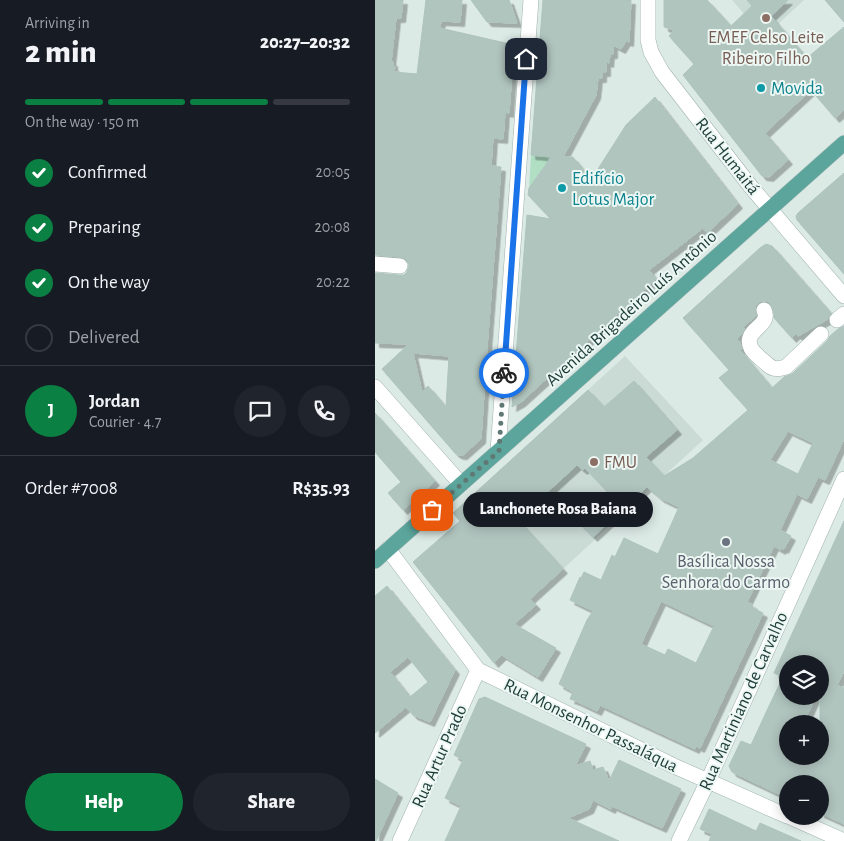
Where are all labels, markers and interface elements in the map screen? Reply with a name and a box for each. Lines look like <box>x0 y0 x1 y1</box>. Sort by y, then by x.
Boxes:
marker: EMEF Celso Leite Ribeiro Filho <box>760 12 772 24</box>
text: Arriving in <box>25 15 90 31</box>
place label: EMEF Celso Leite Ribeiro Filho <box>708 29 824 68</box>
text: 20:27–20:32 <box>260 33 350 52</box>
text: 2 min <box>25 36 97 68</box>
pin <box>505 38 547 80</box>
icon: home <box>512 45 540 73</box>
place label: Movida <box>771 80 823 98</box>
marker: Movida <box>755 82 767 94</box>
text: On the way · 150 m <box>25 114 139 130</box>
street label: Rua Humaitá <box>692 115 763 199</box>
icon: check <box>25 159 53 187</box>
text: Confirmed <box>68 163 147 182</box>
text: 20:05 <box>315 164 350 180</box>
place label: Edifício Lotus Major <box>572 170 654 209</box>
marker: Edifício Lotus Major <box>556 182 568 194</box>
icon: check <box>25 214 53 242</box>
text: Preparing <box>68 218 141 237</box>
text: 20:08 <box>315 219 350 235</box>
street label: Avenida Brigadeiro Luís Antônio <box>543 227 721 390</box>
icon: check <box>25 269 53 297</box>
text: On the way <box>68 273 150 292</box>
text: 20:22 <box>316 274 350 290</box>
text: Delivered <box>68 328 140 347</box>
courier <box>479 348 529 398</box>
icon: bike <box>490 359 518 387</box>
button: chat <box>234 385 286 437</box>
button: phone <box>298 385 350 437</box>
text: Jordan <box>89 392 140 411</box>
text: J <box>48 401 54 420</box>
text: Courier · 4.7 <box>89 414 161 430</box>
place label: FMU <box>604 454 637 472</box>
marker: FMU <box>588 456 600 468</box>
text: Order #7008 <box>25 479 118 498</box>
text: R$35.93 <box>292 479 350 498</box>
pin <box>411 489 453 531</box>
callout: Lanchonete Rosa Baiana <box>462 492 652 528</box>
icon: bag <box>418 496 446 524</box>
text: Lanchonete Rosa Baiana <box>479 501 637 517</box>
marker: Basílica Nossa Senhora do Carmo <box>720 536 732 548</box>
place label: Basílica Nossa Senhora do Carmo <box>662 553 790 592</box>
street label: Rua Martiniano de Carvalho <box>696 609 792 793</box>
map controls <box>779 655 829 825</box>
button: layers <box>779 655 829 705</box>
street label: Rua Monsenhor Passaláqua <box>501 676 680 776</box>
street label: Rua Artur Prado <box>409 702 471 811</box>
button: + <box>779 715 829 765</box>
button: Help <box>25 773 183 831</box>
button: Share <box>193 773 350 831</box>
button: − <box>779 775 829 825</box>

